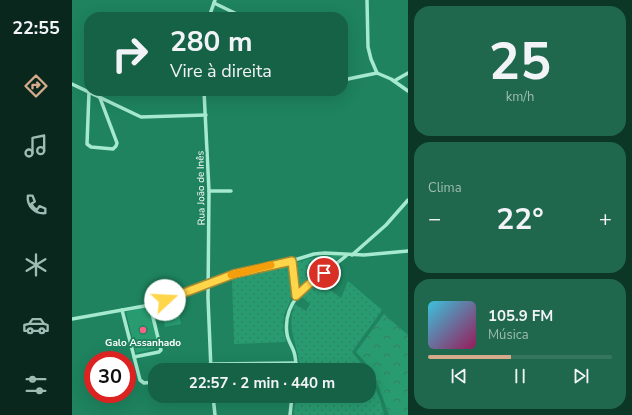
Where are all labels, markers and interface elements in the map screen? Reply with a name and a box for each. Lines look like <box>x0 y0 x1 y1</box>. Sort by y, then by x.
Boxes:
text: 22:55 <box>12 16 60 40</box>
text: 280 m <box>170 23 253 61</box>
text: 25 <box>489 26 551 97</box>
icon: right <box>104 28 156 80</box>
text: Vire à direita <box>170 59 272 83</box>
icon: directions <box>22 72 50 100</box>
text: km/h <box>506 88 534 106</box>
icon: music <box>22 132 50 160</box>
street label: Rua João de Inês <box>193 150 209 225</box>
text: Clima <box>428 179 462 197</box>
icon: phone <box>22 191 50 219</box>
text: 22° <box>496 199 544 240</box>
text: − <box>428 204 441 234</box>
text: + <box>599 204 612 234</box>
icon: climate <box>22 251 50 279</box>
pin <box>307 256 341 290</box>
icon: arrive <box>313 262 335 284</box>
position arrow <box>144 279 186 321</box>
text: 105.9 FM <box>488 306 553 326</box>
icon: car <box>22 311 50 339</box>
marker: Galo Assanhado <box>138 325 148 335</box>
text: Música <box>488 326 529 344</box>
place label: Galo Assanhado <box>105 336 181 350</box>
speed limit sign: 30 <box>84 351 136 403</box>
icon: previous <box>448 365 470 387</box>
icon: pause <box>509 365 531 387</box>
icon: next <box>570 365 592 387</box>
icon: filters <box>22 371 50 399</box>
text: 22:57 · 2 min · 440 m <box>189 373 335 393</box>

